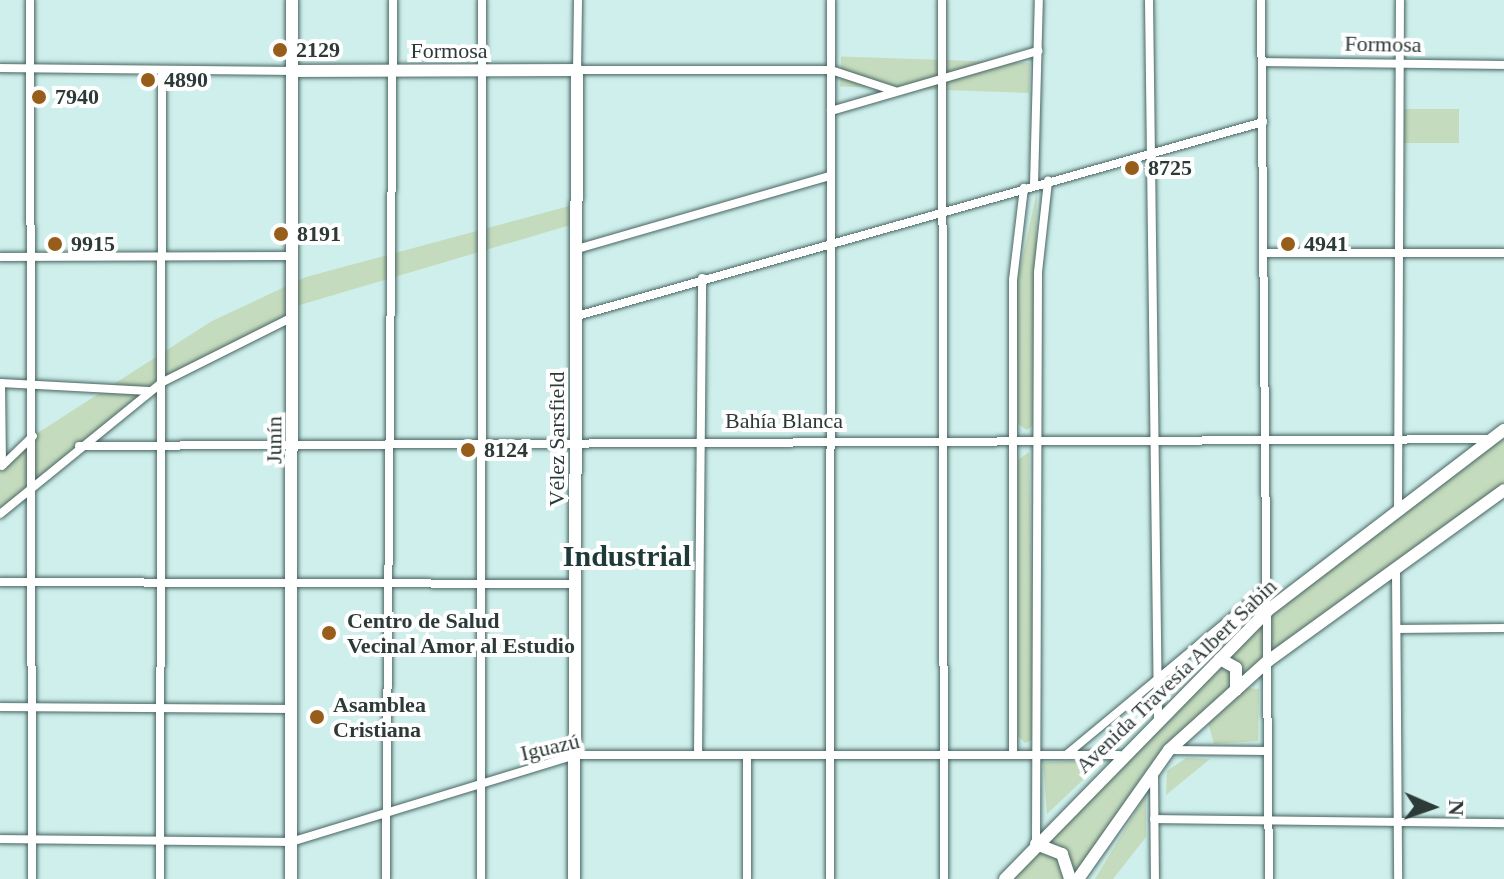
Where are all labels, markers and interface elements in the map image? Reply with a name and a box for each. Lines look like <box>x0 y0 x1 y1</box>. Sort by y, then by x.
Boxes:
street label: Formosa <box>1344 30 1422 58</box>
place label: 2129 <box>296 37 340 63</box>
street label: Formosa <box>410 38 488 64</box>
marker: 2129 <box>271 41 289 59</box>
place label: 4890 <box>164 67 208 93</box>
marker: 4890 <box>139 71 157 89</box>
place label: 7940 <box>55 84 99 110</box>
marker: 7940 <box>30 88 48 106</box>
place label: 8725 <box>1148 155 1192 181</box>
marker: 8725 <box>1123 159 1141 177</box>
place label: 8191 <box>297 221 341 247</box>
marker: 8191 <box>272 225 290 243</box>
place label: 9915 <box>71 231 115 257</box>
place label: 4941 <box>1304 231 1348 257</box>
marker: 9915 <box>46 235 64 253</box>
marker: 4941 <box>1279 235 1297 253</box>
street label: Vélez Sarsfield <box>544 372 570 506</box>
street label: Bahía Blanca <box>725 408 843 434</box>
street label: Junín <box>261 416 287 464</box>
place label: 8124 <box>484 437 528 463</box>
marker: 8124 <box>459 441 477 459</box>
district label: Industrial <box>563 538 691 574</box>
street label: Avenida Travesía Albert Sabin <box>1069 572 1283 780</box>
place label: Centro de Salud Vecinal Amor al Estudio <box>347 607 577 658</box>
marker: Centro de Salud Vecinal Amor al Estudio <box>318 622 340 644</box>
place label: Asamblea Cristiana <box>333 691 426 742</box>
marker: Asamblea Cristiana <box>308 708 326 726</box>
street label: Iguazú <box>518 727 582 767</box>
north arrow <box>1392 767 1472 847</box>
text: N <box>1444 799 1469 816</box>

